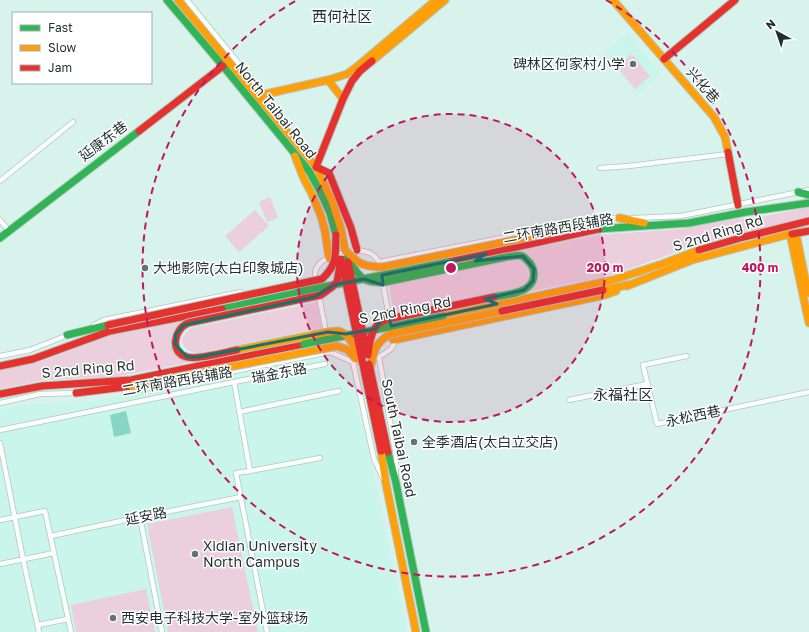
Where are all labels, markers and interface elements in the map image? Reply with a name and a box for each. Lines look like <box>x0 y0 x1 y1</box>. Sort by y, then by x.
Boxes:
district label: 西何社区 <box>312 7 372 25</box>
legend <box>12 12 152 84</box>
north arrow <box>757 12 797 52</box>
text: N <box>763 16 778 32</box>
text: Fast <box>48 20 73 35</box>
text: Slow <box>48 40 76 55</box>
place label: 碑林区何家村小学 <box>513 55 625 72</box>
street label: North Taibai Road <box>232 58 321 162</box>
marker: 碑林区何家村小学 <box>628 59 638 69</box>
text: Jam <box>48 60 72 75</box>
street label: 兴化巷 <box>683 63 724 106</box>
street label: 延康东巷 <box>75 117 130 164</box>
street label: 二环南路西段辅路 <box>501 209 615 246</box>
street label: S 2nd Ring Rd <box>671 211 765 254</box>
place label: 大地影院(太白印象城店) <box>153 259 304 276</box>
text: 200 m <box>587 260 623 275</box>
text: 400 m <box>742 260 778 275</box>
centre of rings <box>444 261 458 275</box>
marker: 大地影院(太白印象城店) <box>140 263 150 273</box>
street label: S 2nd Ring Rd <box>357 292 452 327</box>
street label: S 2nd Ring Rd <box>41 356 135 381</box>
street label: 瑞金东路 <box>250 359 308 386</box>
street label: 二环南路西段辅路 <box>120 362 234 399</box>
street label: South Taibai Road <box>379 377 420 499</box>
district label: 永福社区 <box>593 385 653 403</box>
street label: 永松西巷 <box>664 401 722 430</box>
place label: 全季酒店(太白立交店) <box>422 433 559 450</box>
marker: 全季酒店(太白立交店) <box>409 437 419 447</box>
street label: 延安路 <box>124 503 168 528</box>
place label: Xidian University North Campus <box>203 537 317 570</box>
marker: Xidian University North Campus <box>190 549 200 559</box>
place label: 西安电子科技大学-室外篮球场 <box>121 609 308 626</box>
marker: 西安电子科技大学-室外篮球场 <box>108 613 118 623</box>

